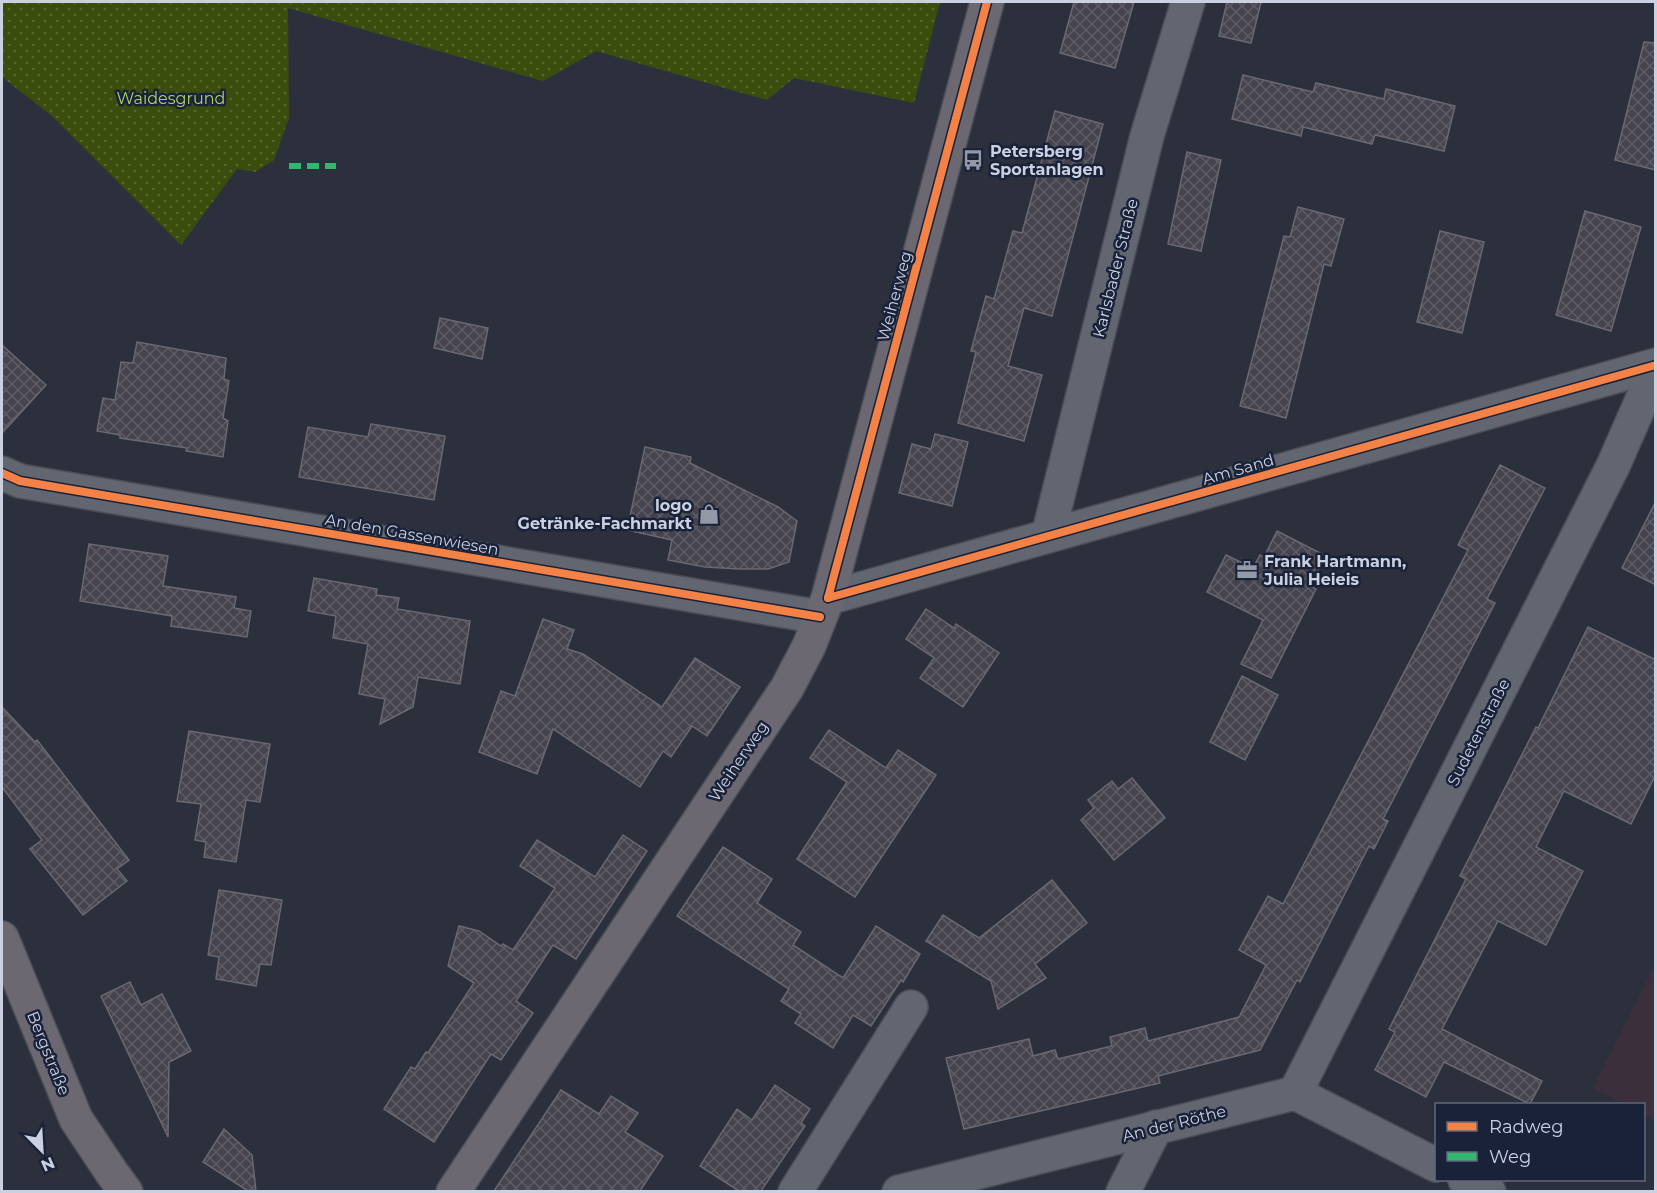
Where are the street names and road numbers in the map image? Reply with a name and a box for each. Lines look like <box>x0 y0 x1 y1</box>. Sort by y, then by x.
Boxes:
street label: Karlsbader Straße <box>1089 197 1142 339</box>
street label: Weiherweg <box>873 249 916 343</box>
street label: Am Sand <box>1200 450 1276 489</box>
street label: An den Gassenwiesen <box>324 510 500 559</box>
street label: Sudetenstraße <box>1443 676 1514 789</box>
street label: Weiherweg <box>705 718 772 805</box>
street label: Bergstraße <box>23 1008 74 1098</box>
street label: An der Röthe <box>1120 1101 1228 1146</box>

